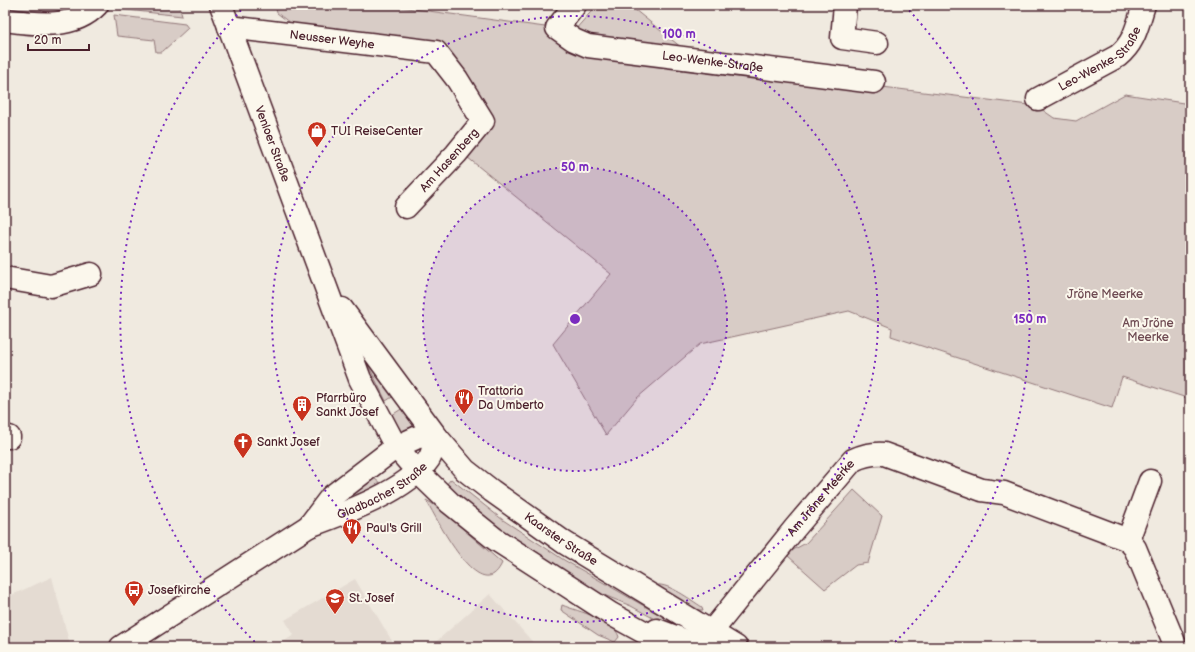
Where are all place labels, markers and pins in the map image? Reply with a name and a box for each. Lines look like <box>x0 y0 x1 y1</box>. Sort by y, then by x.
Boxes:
shop icon: TUI ReiseCenter <box>306 120 328 148</box>
place label: TUI ReiseCenter <box>331 124 423 139</box>
centre of rings <box>568 312 582 326</box>
place label: Trattoria Da Umberto <box>478 384 544 413</box>
restaurant icon: Trattoria Da Umberto <box>453 387 475 415</box>
place label: Pfarrbüro Sankt Josef <box>316 391 379 420</box>
building icon: Pfarrbüro Sankt Josef <box>291 394 313 422</box>
church icon: Sankt Josef <box>232 431 254 459</box>
place label: Sankt Josef <box>257 435 320 450</box>
restaurant icon: Paul's Grill <box>341 517 363 545</box>
place label: Paul's Grill <box>366 521 422 536</box>
bus stop icon: Josefkirche <box>123 579 145 607</box>
place label: Josefkirche <box>148 583 211 598</box>
school or university icon: St. Josef <box>324 587 346 615</box>
place label: St. Josef <box>349 591 395 606</box>

